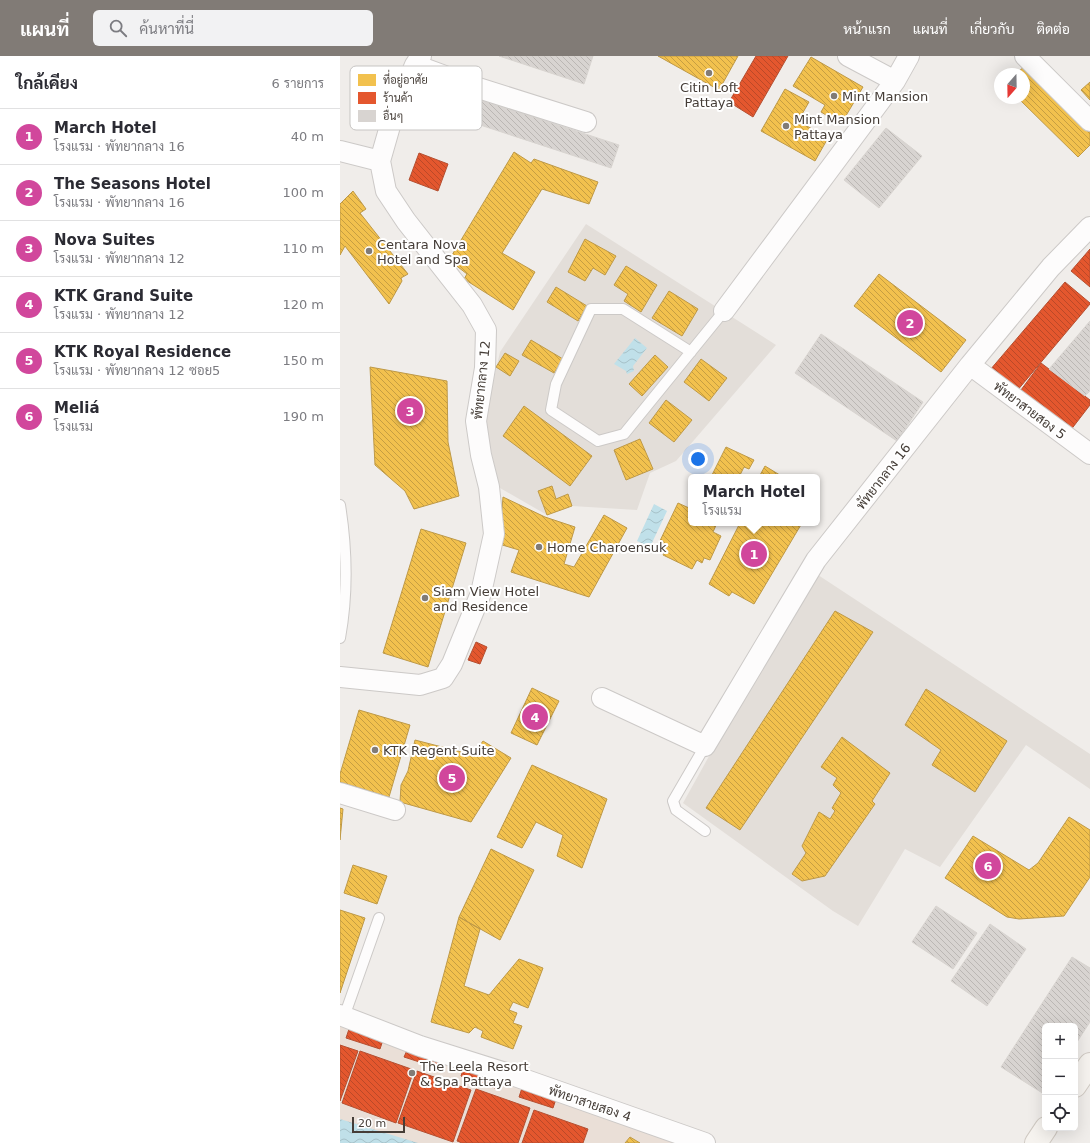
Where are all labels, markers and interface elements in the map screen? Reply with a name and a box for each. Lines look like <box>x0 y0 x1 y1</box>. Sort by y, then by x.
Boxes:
search box <box>93 10 373 46</box>
icon: search <box>107 17 129 39</box>
text: แผนที่ <box>20 18 69 40</box>
text: ค้นหาที่นี่ <box>139 20 194 38</box>
text: หน้าแรก <box>843 21 891 37</box>
text: แผนที่ <box>913 21 948 37</box>
text: เกี่ยวกับ <box>970 21 1014 37</box>
text: ติดต่อ <box>1036 21 1070 37</box>
legend <box>350 66 482 130</box>
marker: Citin Loft Pattaya <box>704 68 714 78</box>
north arrow <box>994 68 1030 104</box>
text: ที่อยู่อาศัย <box>383 69 428 88</box>
text: ใกล้เคียง <box>16 73 78 93</box>
text: 6 รายการ <box>271 76 324 91</box>
place label: Citin Loft Pattaya <box>680 80 738 110</box>
place label: Mint Mansion <box>842 89 928 104</box>
text: ร้านค้า <box>383 91 413 105</box>
marker: Mint Mansion <box>829 91 839 101</box>
text: อื่นๆ <box>383 105 403 123</box>
place label: Mint Mansion Pattaya <box>794 112 880 142</box>
text: March Hotel <box>54 119 157 137</box>
marker: Mint Mansion Pattaya <box>781 121 791 131</box>
text: 1 <box>24 129 34 144</box>
text: 40 m <box>291 129 324 144</box>
text: โรงแรม · พัทยากลาง 16 <box>54 139 185 154</box>
text: The Seasons Hotel <box>54 175 211 193</box>
text: 2 <box>24 185 34 200</box>
text: 100 m <box>282 185 324 200</box>
text: โรงแรม · พัทยากลาง 16 <box>54 195 185 210</box>
text: Nova Suites <box>54 231 155 249</box>
place label: Centara Nova Hotel and Spa <box>377 237 469 267</box>
text: 3 <box>24 241 34 256</box>
text: 110 m <box>282 241 324 256</box>
marker: Centara Nova Hotel and Spa <box>364 246 374 256</box>
text: โรงแรม · พัทยากลาง 12 <box>54 251 185 266</box>
text: KTK Grand Suite <box>54 287 193 305</box>
text: 4 <box>24 297 34 312</box>
text: 120 m <box>282 297 324 312</box>
text: โรงแรม · พัทยากลาง 12 <box>54 307 185 322</box>
pin: 2 <box>897 308 923 338</box>
street label: พัทยากลาง 12 <box>470 340 493 420</box>
text: KTK Royal Residence <box>54 343 231 361</box>
text: 5 <box>24 353 34 368</box>
text: 150 m <box>282 353 324 368</box>
text: โรงแรม · พัทยากลาง 12 ซอย5 <box>54 363 220 378</box>
street label: พัทยาสายสอง 5 <box>991 378 1069 442</box>
pin: 3 <box>397 396 423 426</box>
text: Meliá <box>54 399 100 417</box>
text: 6 <box>24 409 34 424</box>
text: 190 m <box>282 409 324 424</box>
text: โรงแรม <box>54 419 93 434</box>
street label: พัทยากลาง 16 <box>853 440 914 512</box>
your location <box>688 449 708 469</box>
popup <box>688 474 820 526</box>
text: March Hotel <box>703 483 805 501</box>
text: โรงแรม <box>703 503 742 518</box>
pin: 1 <box>741 539 767 569</box>
place label: Home Charoensuk <box>547 540 667 555</box>
marker: Home Charoensuk <box>534 542 544 552</box>
place label: Siam View Hotel and Residence <box>433 584 539 614</box>
marker: Siam View Hotel and Residence <box>420 593 430 603</box>
pin: 4 <box>522 702 548 732</box>
place label: KTK Regent Suite <box>383 743 494 758</box>
marker: KTK Regent Suite <box>370 745 380 755</box>
pin: 5 <box>439 763 465 793</box>
pin: 6 <box>975 851 1001 881</box>
map controls <box>1042 1023 1078 1131</box>
button: + <box>1042 1023 1078 1059</box>
place label: The Leela Resort & Spa Pattaya <box>419 1059 529 1089</box>
button: − <box>1042 1059 1078 1095</box>
marker: The Leela Resort & Spa Pattaya <box>407 1068 417 1078</box>
street label: พัทยาสายสอง 4 <box>547 1082 633 1125</box>
button: locate <box>1042 1095 1078 1131</box>
scale bar <box>352 1115 405 1134</box>
text: 20 m <box>358 1117 386 1130</box>

